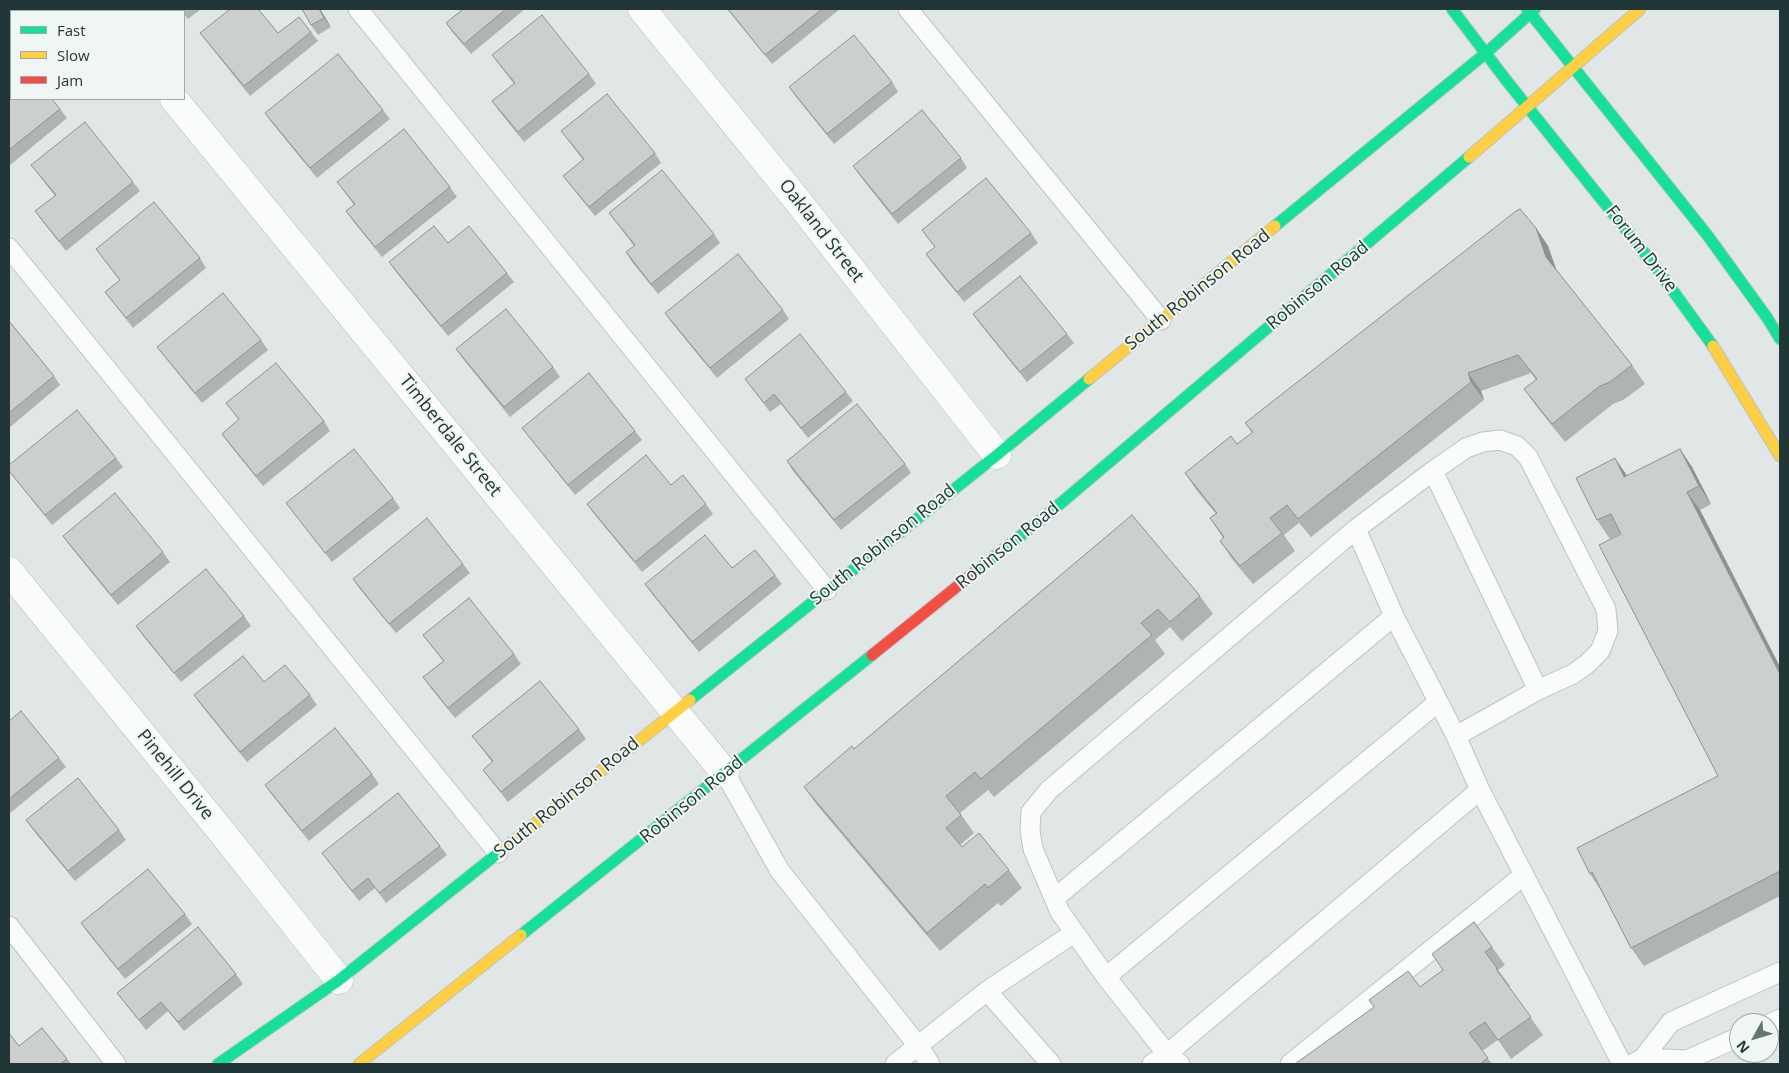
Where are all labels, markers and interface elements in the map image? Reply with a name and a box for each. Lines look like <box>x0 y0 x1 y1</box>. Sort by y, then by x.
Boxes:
legend <box>10 10 185 100</box>
text: Fast <box>57 20 86 40</box>
text: Slow <box>57 45 90 65</box>
text: Jam <box>57 70 83 90</box>
street label: Oakland Street <box>774 175 868 287</box>
street label: Forum Drive <box>1601 201 1681 297</box>
street label: South Robinson Road <box>1121 225 1275 355</box>
street label: Robinson Road <box>1263 237 1373 335</box>
street label: Timberdale Street <box>394 371 506 501</box>
street label: South Robinson Road <box>806 480 960 610</box>
street label: Robinson Road <box>952 498 1064 594</box>
street label: Pinehill Drive <box>132 725 218 825</box>
street label: South Robinson Road <box>490 733 644 863</box>
street label: Robinson Road <box>636 752 748 848</box>
north arrow <box>1729 1013 1779 1063</box>
text: N <box>1732 1037 1754 1058</box>

